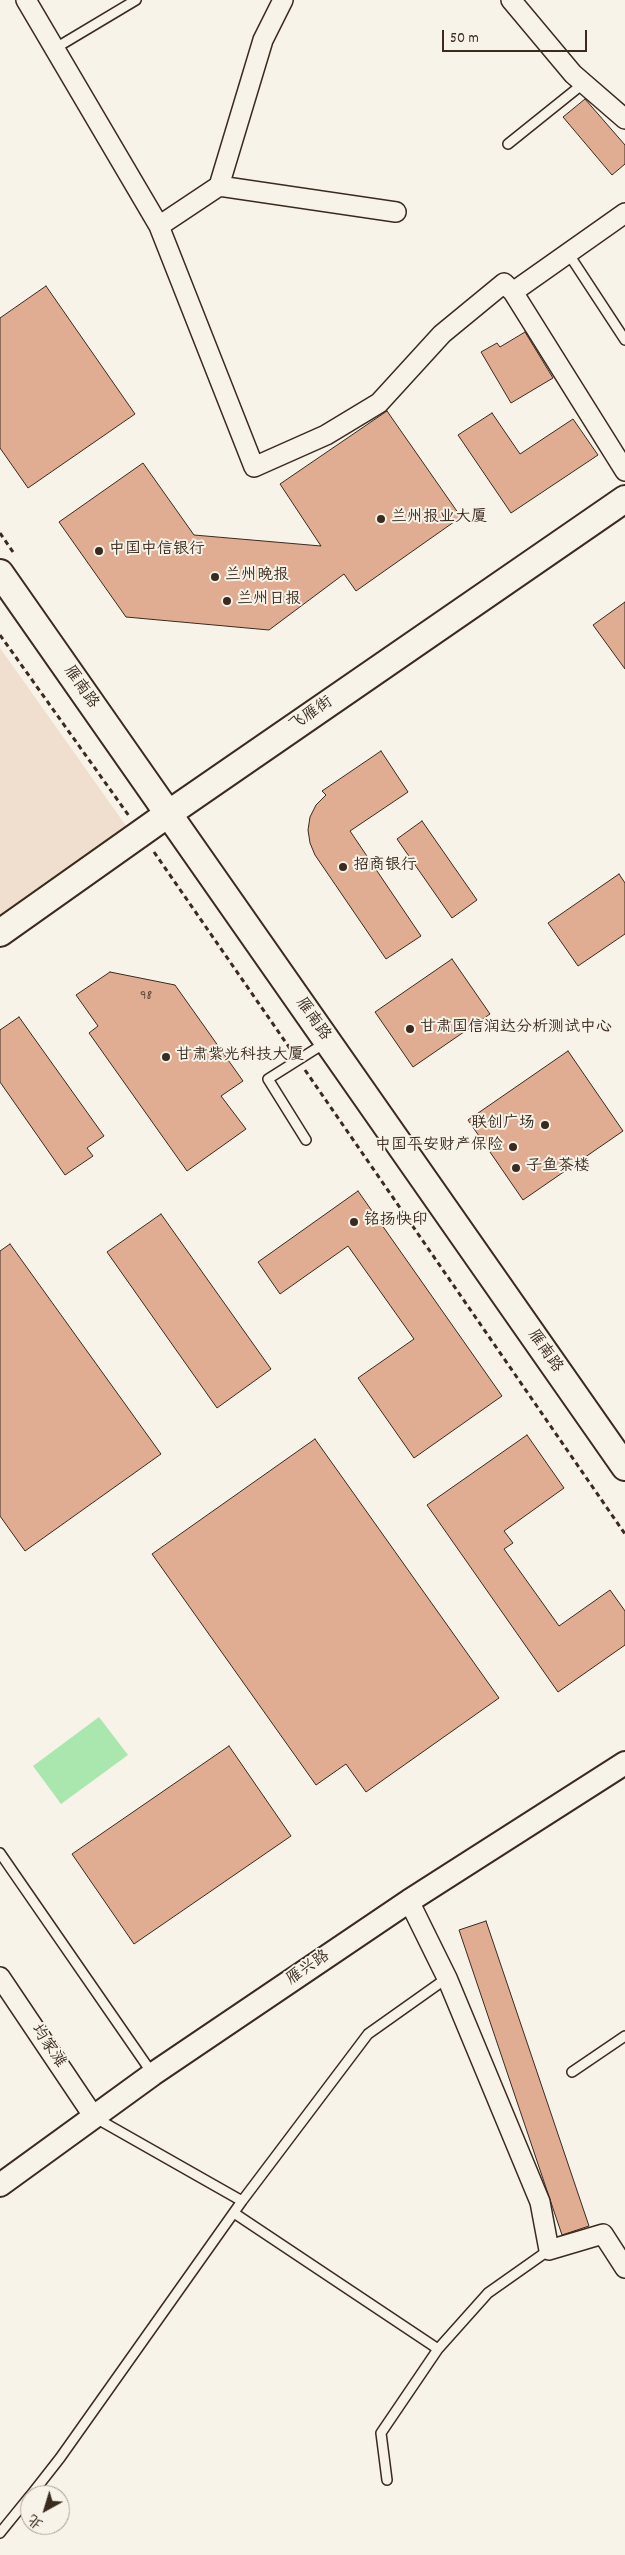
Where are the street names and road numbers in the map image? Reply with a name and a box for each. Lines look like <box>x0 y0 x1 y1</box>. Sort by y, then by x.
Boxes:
street label: 雁南路 <box>58 663 102 713</box>
street label: 飞雁街 <box>287 694 337 736</box>
street label: 雁南路 <box>290 995 334 1045</box>
street label: 雁南路 <box>522 1327 566 1377</box>
street label: 雁兴路 <box>284 1948 334 1990</box>
street label: 均家滩 <box>26 2022 68 2072</box>

